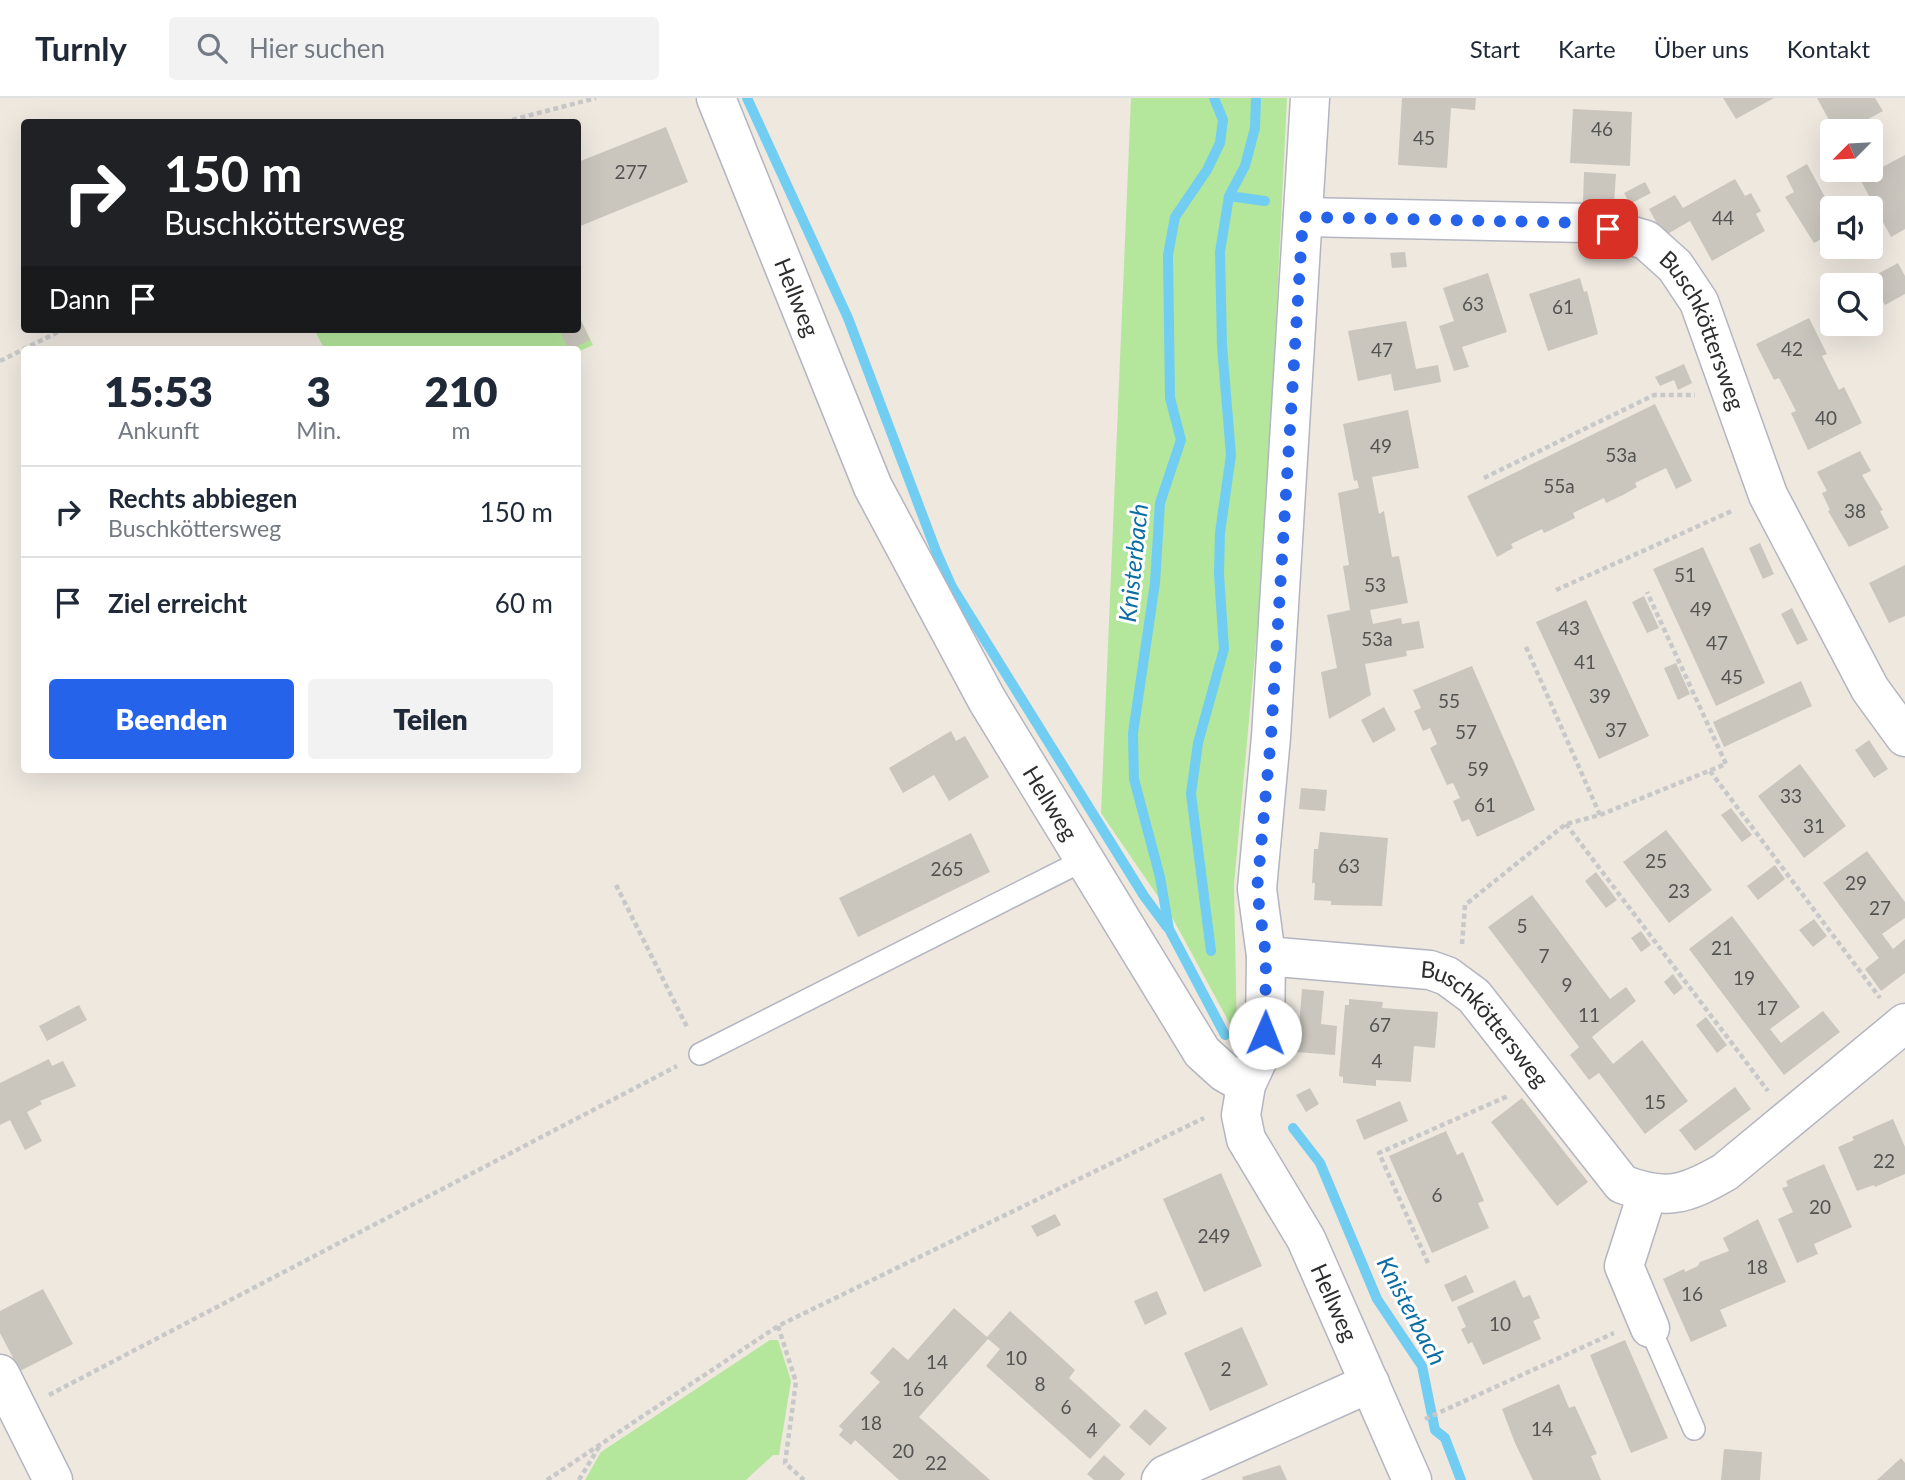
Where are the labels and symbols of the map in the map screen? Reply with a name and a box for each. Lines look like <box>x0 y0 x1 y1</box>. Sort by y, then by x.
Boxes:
house number: 46 <box>1591 117 1613 140</box>
north arrow <box>1820 119 1883 182</box>
house number: 45 <box>1413 126 1435 149</box>
house number: 277 <box>614 160 648 183</box>
pin <box>1578 199 1638 259</box>
house number: 44 <box>1712 206 1734 229</box>
street label: Buschköttersweg <box>1654 244 1751 414</box>
street label: Hellweg <box>769 254 826 340</box>
house number: 63 <box>1462 292 1484 315</box>
house number: 61 <box>1552 295 1574 318</box>
house number: 42 <box>1781 337 1803 360</box>
house number: 47 <box>1371 338 1393 361</box>
house number: 40 <box>1815 406 1837 429</box>
house number: 49 <box>1370 434 1392 457</box>
house number: 53a <box>1605 443 1637 466</box>
house number: 55a <box>1543 474 1575 497</box>
house number: 38 <box>1844 499 1866 522</box>
water label: Knisterbach <box>1112 502 1153 624</box>
house number: 51 <box>1674 563 1696 586</box>
house number: 53 <box>1364 573 1386 596</box>
house number: 49 <box>1690 597 1712 620</box>
house number: 43 <box>1558 616 1580 639</box>
house number: 53a <box>1361 627 1393 650</box>
house number: 47 <box>1706 631 1728 654</box>
house number: 41 <box>1574 650 1596 673</box>
house number: 45 <box>1721 665 1743 688</box>
house number: 39 <box>1589 684 1611 707</box>
house number: 55 <box>1438 689 1460 712</box>
house number: 37 <box>1605 718 1627 741</box>
house number: 57 <box>1455 720 1477 743</box>
house number: 59 <box>1467 757 1489 780</box>
street label: Hellweg <box>1017 760 1084 845</box>
house number: 33 <box>1780 784 1802 807</box>
house number: 61 <box>1474 793 1496 816</box>
house number: 31 <box>1803 814 1825 837</box>
house number: 25 <box>1645 849 1667 872</box>
house number: 63 <box>1338 854 1360 877</box>
house number: 265 <box>930 857 964 880</box>
house number: 29 <box>1845 871 1867 894</box>
house number: 23 <box>1668 879 1690 902</box>
house number: 27 <box>1869 896 1891 919</box>
house number: 5 <box>1516 914 1528 937</box>
house number: 21 <box>1711 936 1733 959</box>
house number: 7 <box>1538 944 1550 967</box>
street label: Buschköttersweg <box>1420 954 1555 1092</box>
house number: 19 <box>1733 966 1755 989</box>
house number: 9 <box>1561 973 1573 996</box>
position arrow <box>1228 996 1302 1070</box>
house number: 17 <box>1756 996 1778 1019</box>
house number: 11 <box>1578 1003 1600 1026</box>
house number: 67 <box>1369 1013 1391 1036</box>
house number: 4 <box>1371 1049 1383 1072</box>
house number: 15 <box>1644 1090 1666 1113</box>
house number: 22 <box>1873 1149 1895 1172</box>
house number: 6 <box>1431 1183 1443 1206</box>
house number: 20 <box>1809 1195 1831 1218</box>
house number: 249 <box>1197 1224 1231 1247</box>
water label: Knisterbach <box>1372 1251 1453 1370</box>
house number: 18 <box>1746 1255 1768 1278</box>
street label: Hellweg <box>1305 1259 1364 1345</box>
house number: 16 <box>1681 1282 1703 1305</box>
house number: 10 <box>1489 1312 1511 1335</box>
house number: 10 <box>1005 1346 1027 1369</box>
house number: 14 <box>926 1350 948 1373</box>
house number: 2 <box>1220 1357 1232 1380</box>
house number: 8 <box>1034 1372 1046 1395</box>
house number: 16 <box>902 1377 924 1400</box>
house number: 6 <box>1060 1395 1072 1418</box>
house number: 18 <box>860 1411 882 1434</box>
house number: 14 <box>1531 1417 1553 1440</box>
house number: 4 <box>1086 1418 1098 1441</box>
house number: 20 <box>892 1439 914 1462</box>
house number: 22 <box>925 1451 947 1474</box>

